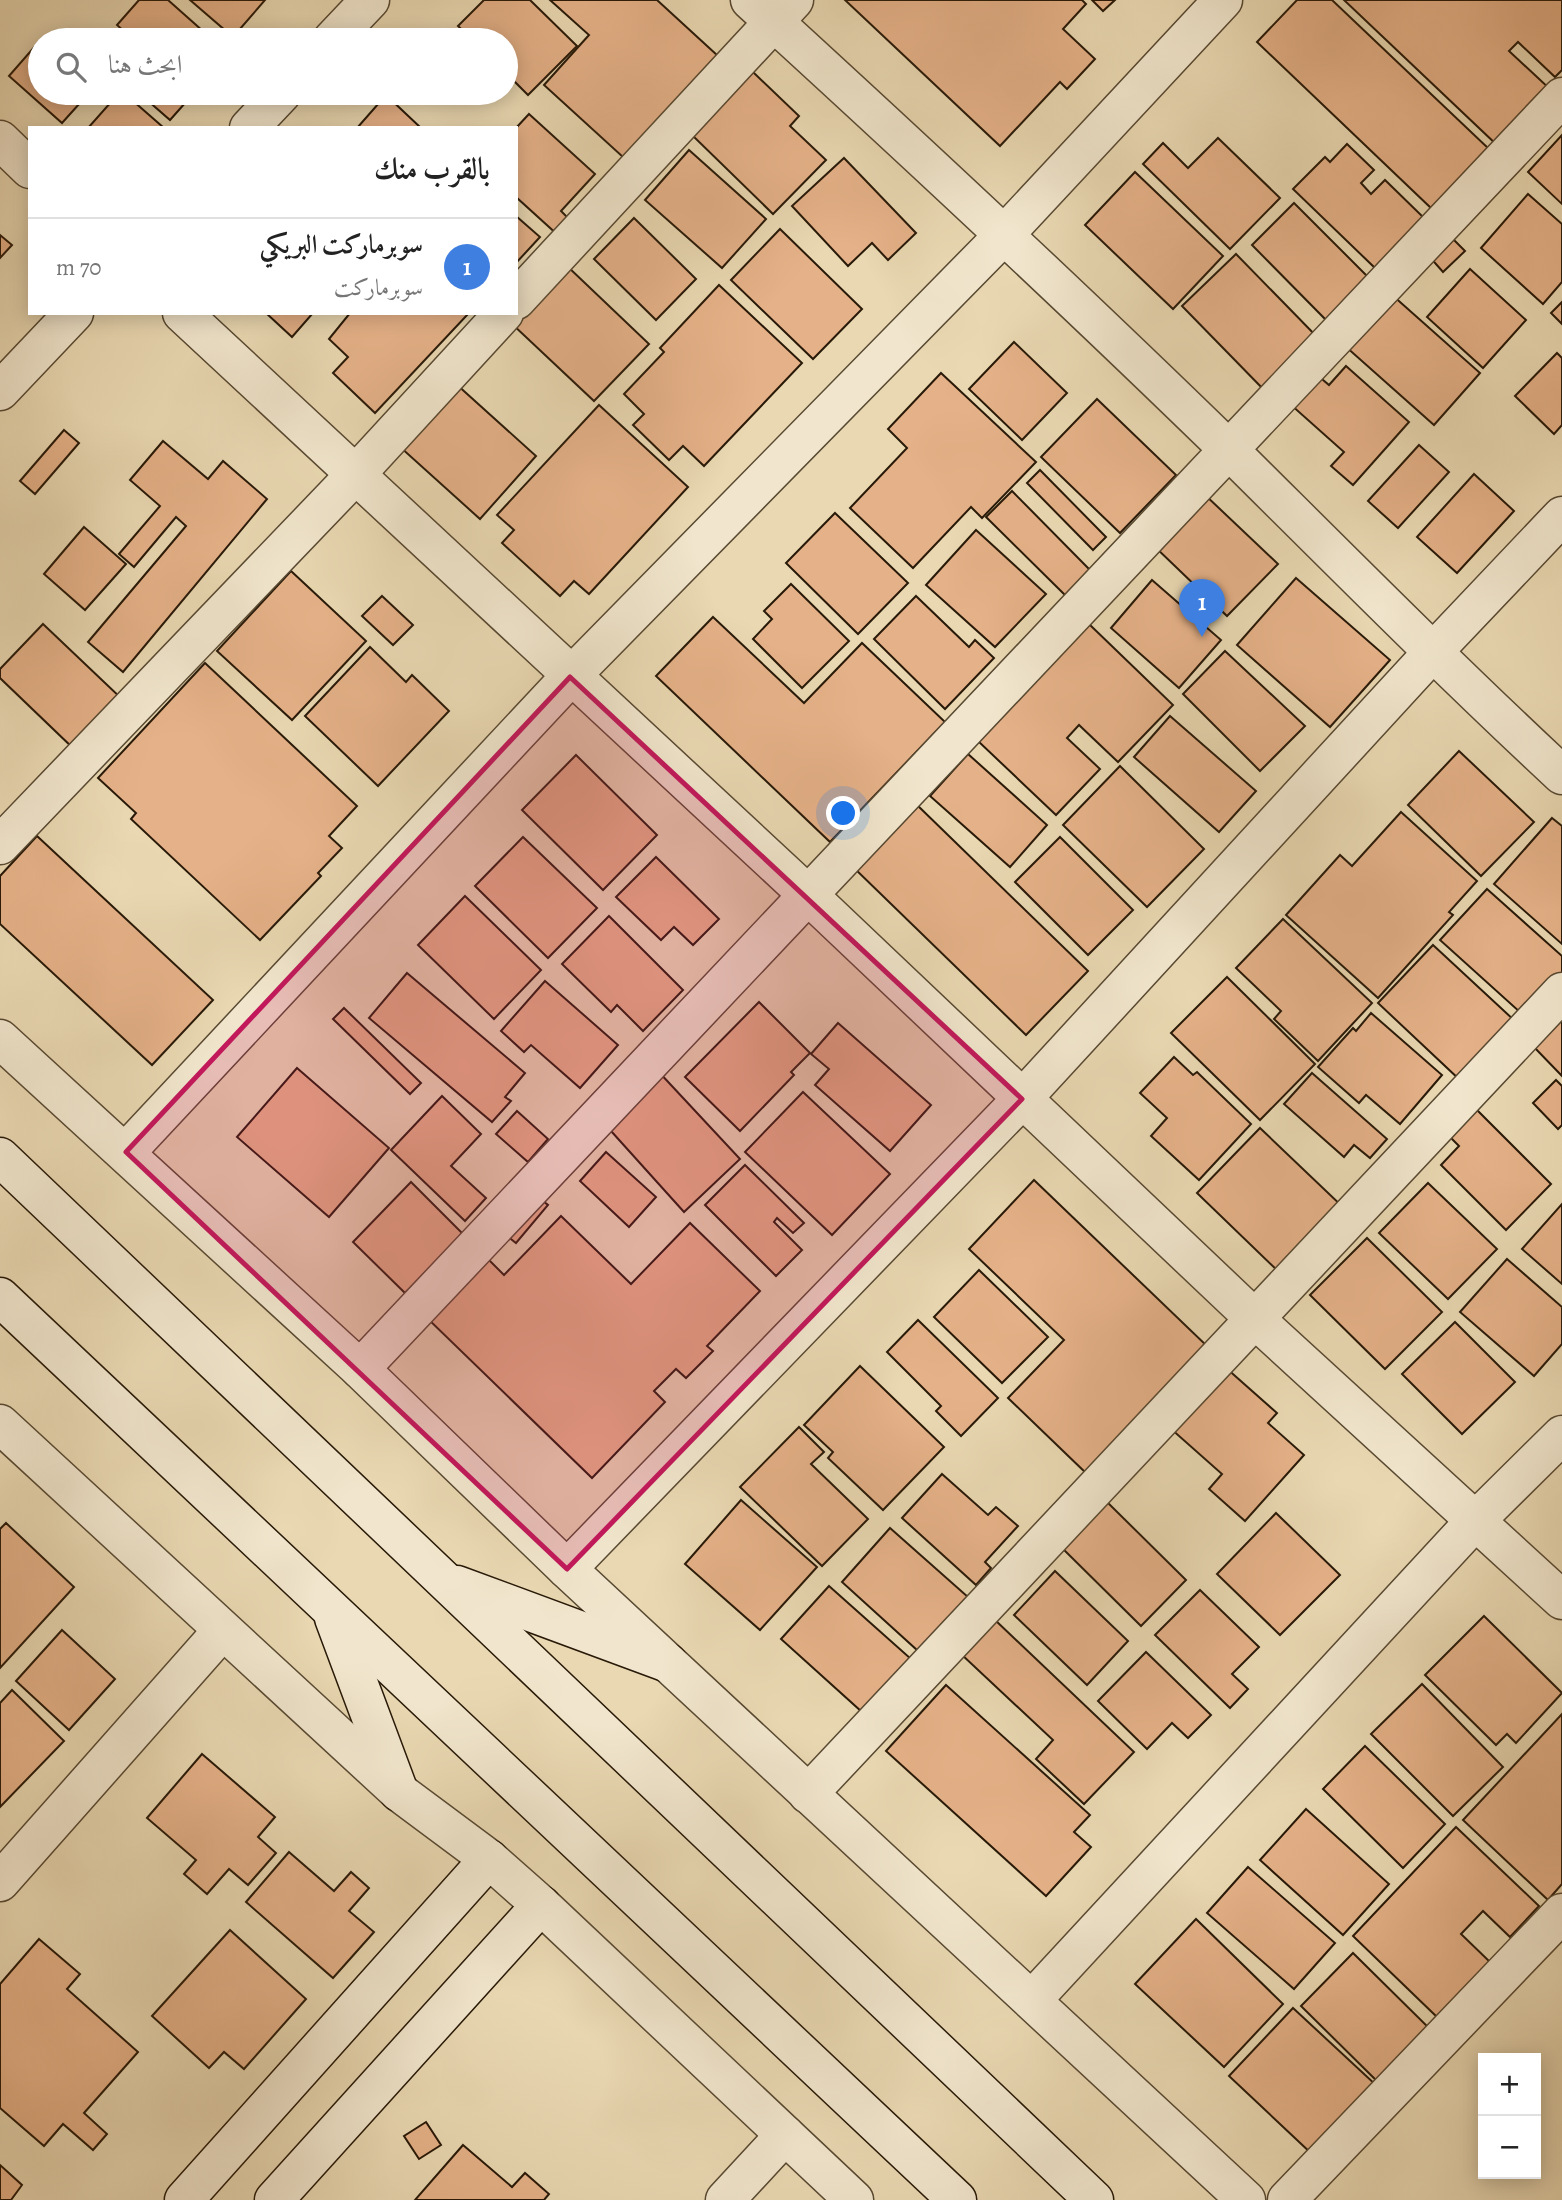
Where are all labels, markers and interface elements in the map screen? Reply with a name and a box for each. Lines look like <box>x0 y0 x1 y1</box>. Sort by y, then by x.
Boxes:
search box <box>28 28 518 105</box>
text: ابحث هنا <box>108 47 183 82</box>
icon: search <box>52 48 90 86</box>
text: بالقرب منك <box>374 149 490 189</box>
text: سوبرماركت البريكي <box>260 227 423 262</box>
text: 70 m <box>56 252 102 283</box>
text: 1 <box>463 252 471 283</box>
text: سوبرماركت <box>334 272 423 303</box>
pin: 1 <box>1179 579 1225 637</box>
your location <box>826 796 860 830</box>
map controls <box>1478 2053 1541 2179</box>
button: + <box>1478 2053 1541 2116</box>
button: − <box>1478 2116 1541 2179</box>

